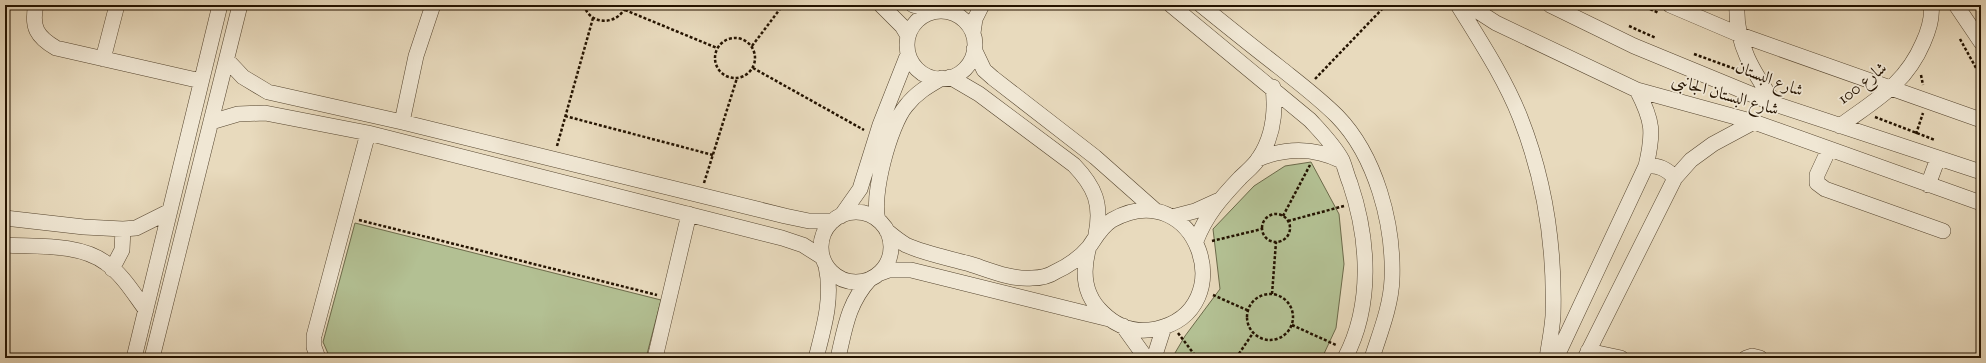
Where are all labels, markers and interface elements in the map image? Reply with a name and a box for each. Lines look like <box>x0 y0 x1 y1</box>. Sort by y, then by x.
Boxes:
street label: شارع البستان <box>1731 56 1807 104</box>
street label: شارع 100 <box>1833 57 1893 111</box>
street label: شارع البستان الجانبى <box>1669 69 1781 123</box>

